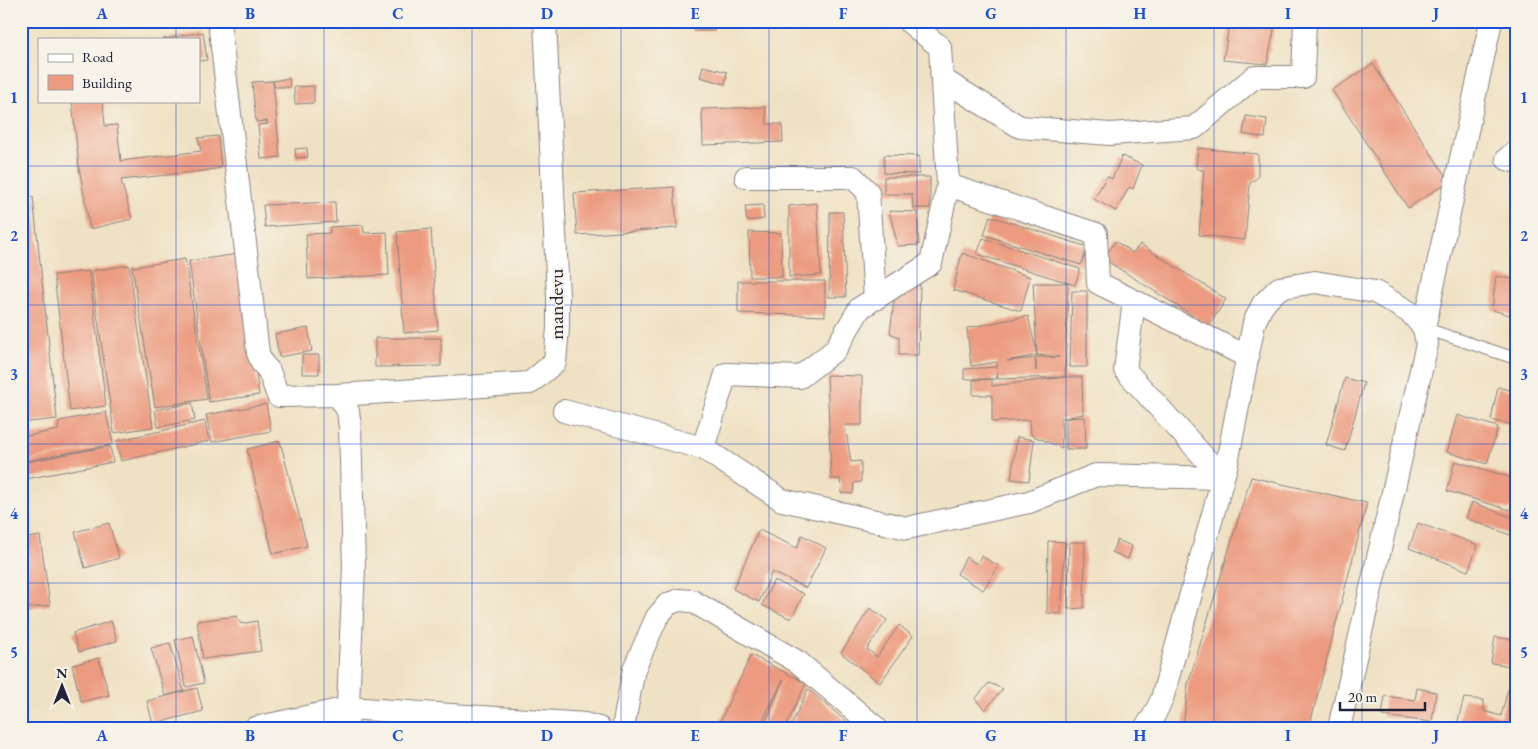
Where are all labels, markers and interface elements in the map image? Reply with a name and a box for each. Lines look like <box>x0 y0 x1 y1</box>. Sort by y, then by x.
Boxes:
text: A <box>95 3 108 24</box>
text: B <box>245 3 255 24</box>
text: C <box>392 3 404 24</box>
text: D <box>541 3 553 24</box>
text: E <box>690 3 700 24</box>
text: F <box>839 3 848 24</box>
text: G <box>985 3 997 24</box>
text: H <box>1134 3 1147 24</box>
text: I <box>1285 3 1291 24</box>
text: J <box>1431 3 1439 24</box>
legend <box>38 38 200 102</box>
text: Road <box>82 47 114 66</box>
text: Building <box>82 73 132 92</box>
text: 1 <box>10 87 18 108</box>
text: 1 <box>1520 87 1528 108</box>
text: 2 <box>10 225 19 246</box>
text: 2 <box>1520 225 1529 246</box>
street label: mandevu <box>543 268 569 340</box>
text: 3 <box>10 364 18 385</box>
text: 3 <box>1520 364 1528 385</box>
text: 4 <box>10 503 19 524</box>
text: 4 <box>1520 503 1529 524</box>
text: 5 <box>10 642 18 663</box>
text: 5 <box>1520 642 1528 663</box>
north arrow <box>38 662 88 712</box>
text: N <box>56 664 68 682</box>
scale bar <box>1340 679 1426 711</box>
text: 20 m <box>1348 687 1377 706</box>
text: A <box>95 725 108 746</box>
text: B <box>245 725 255 746</box>
text: C <box>392 725 404 746</box>
text: D <box>541 725 553 746</box>
text: E <box>690 725 700 746</box>
text: F <box>839 725 848 746</box>
text: G <box>985 725 997 746</box>
text: H <box>1134 725 1147 746</box>
text: I <box>1285 725 1291 746</box>
text: J <box>1431 725 1439 746</box>

